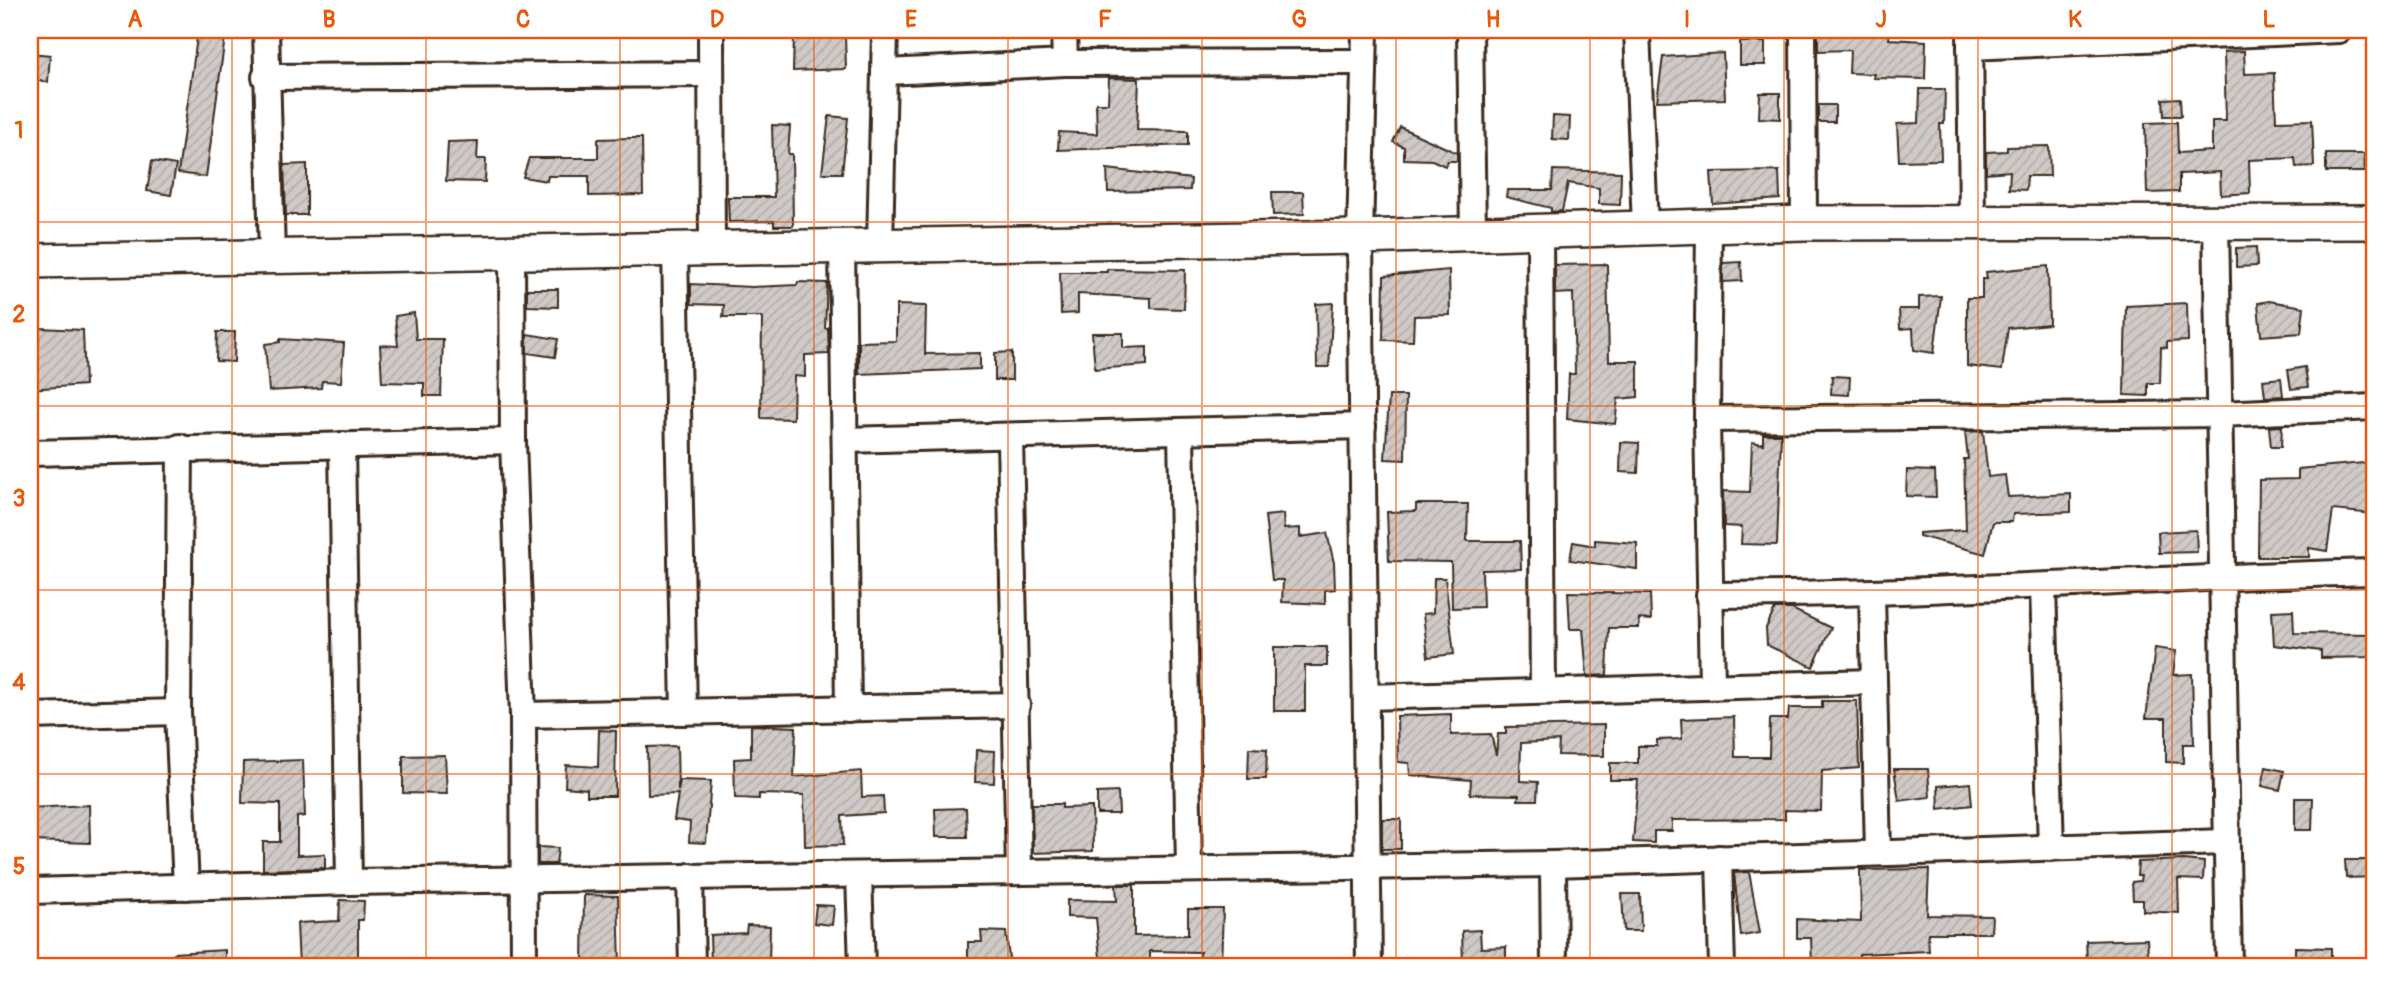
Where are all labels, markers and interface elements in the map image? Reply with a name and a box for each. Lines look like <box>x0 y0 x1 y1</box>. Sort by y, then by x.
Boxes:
text: A <box>128 5 143 34</box>
text: B <box>322 5 336 34</box>
text: C <box>516 5 530 34</box>
text: D <box>710 5 724 34</box>
text: E <box>905 5 917 34</box>
text: F <box>1098 5 1112 34</box>
text: G <box>1291 5 1307 34</box>
text: H <box>1486 5 1500 34</box>
text: I <box>1684 5 1690 34</box>
text: J <box>1875 5 1887 34</box>
text: K <box>2068 5 2082 34</box>
text: L <box>2263 5 2276 34</box>
text: 1 <box>15 116 24 145</box>
text: 2 <box>13 300 26 329</box>
text: 3 <box>13 484 25 513</box>
text: 4 <box>12 668 26 697</box>
text: 5 <box>13 852 25 881</box>

